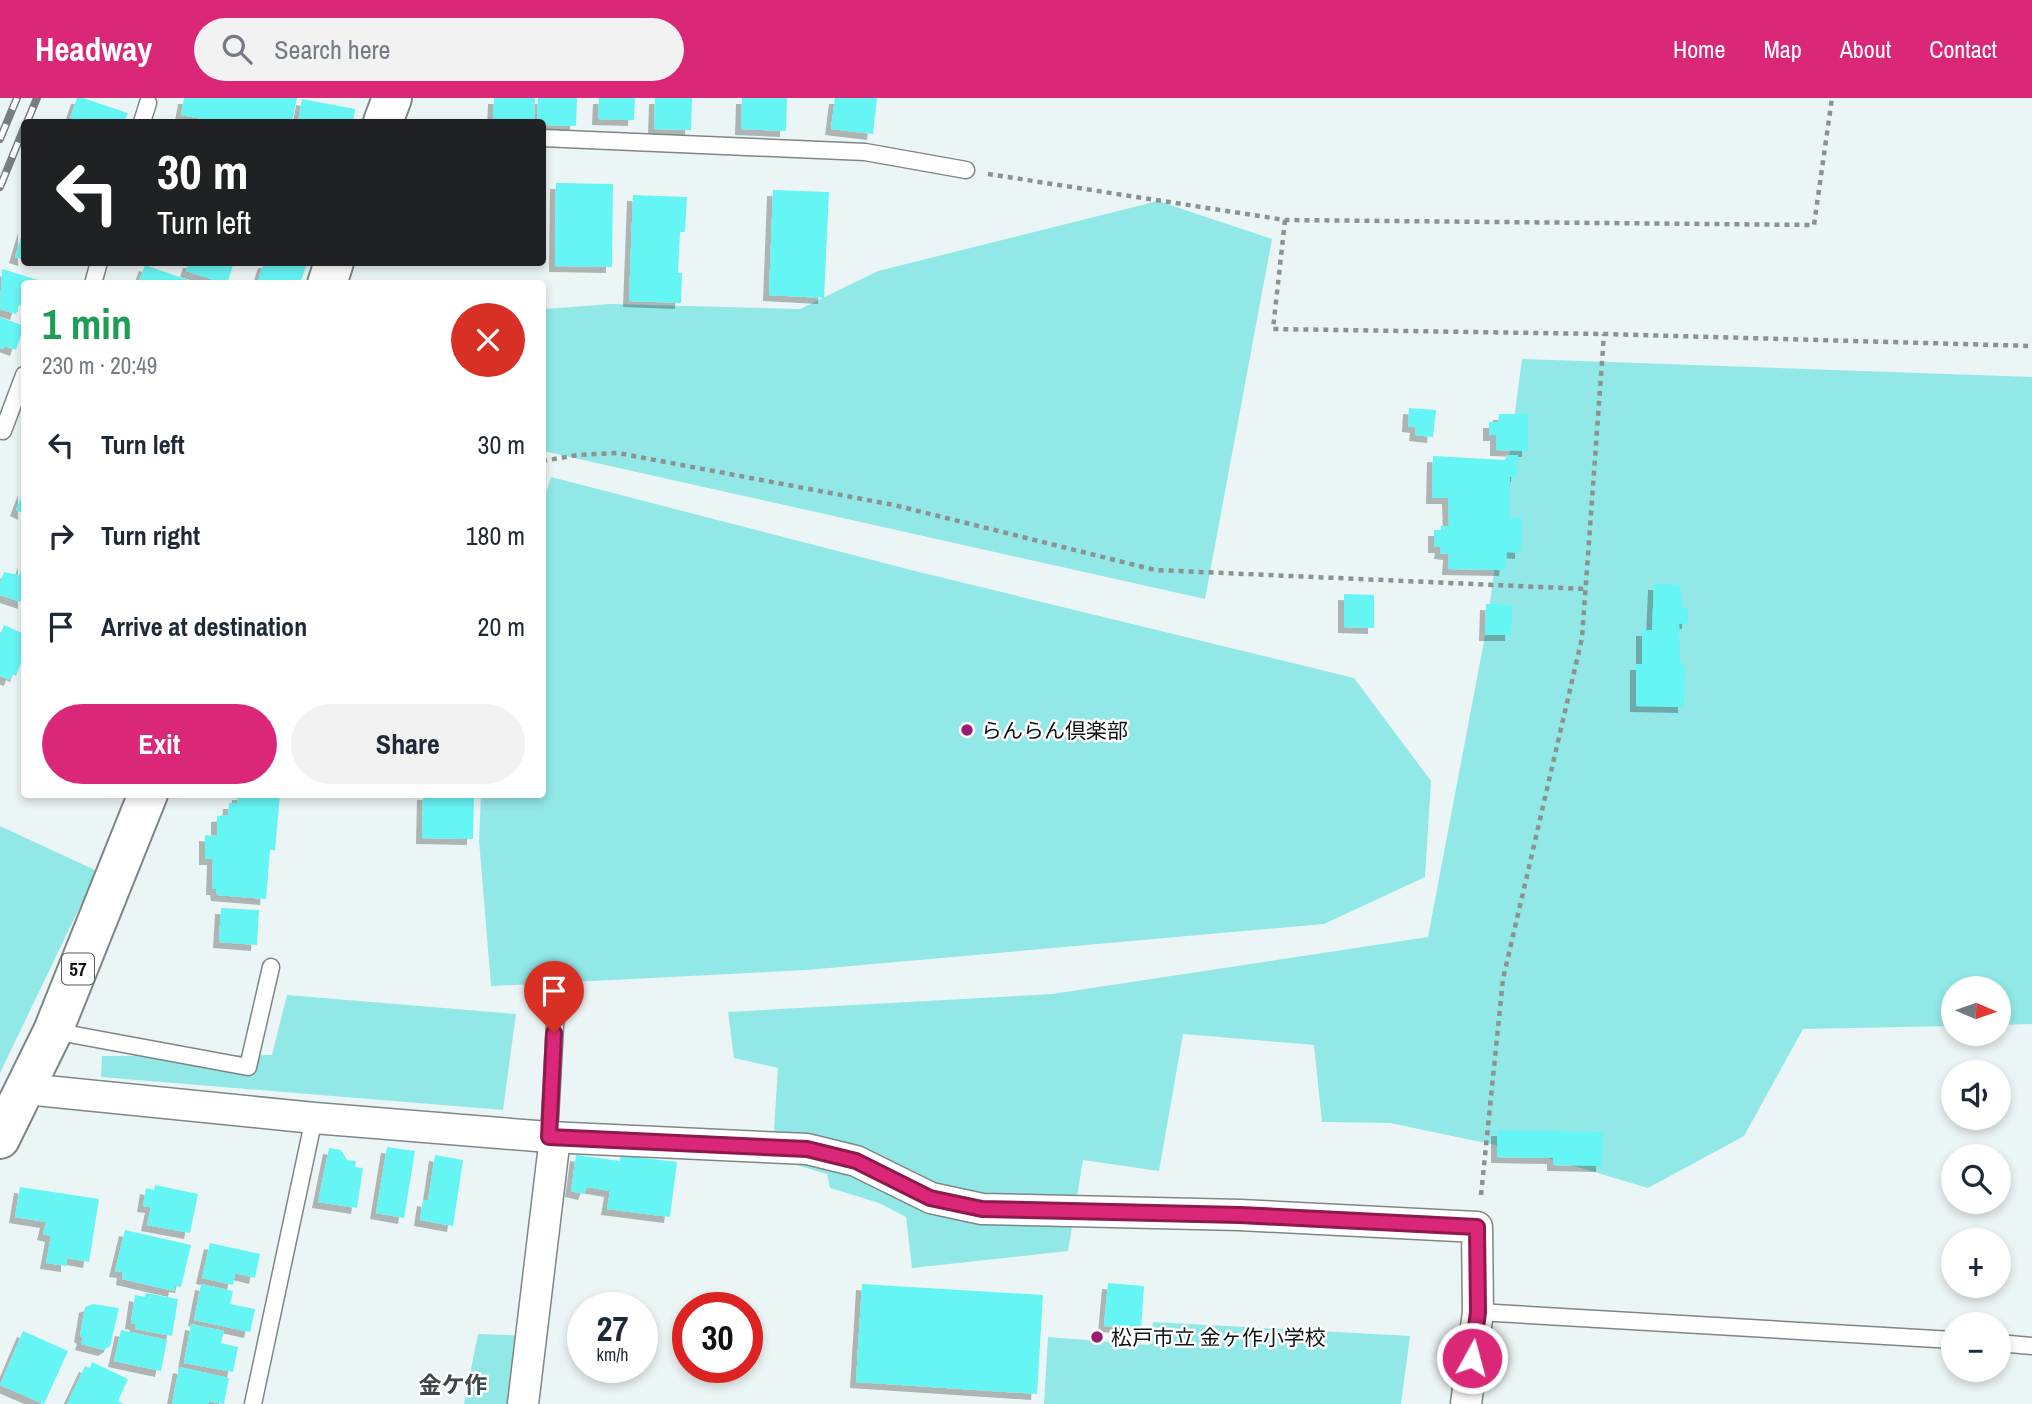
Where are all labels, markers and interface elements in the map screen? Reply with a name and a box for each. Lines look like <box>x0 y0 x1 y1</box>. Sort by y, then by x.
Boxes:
search box <box>194 18 684 81</box>
text: Headway <box>35 27 152 71</box>
icon: search <box>218 30 256 68</box>
text: Search here <box>274 32 390 67</box>
text: Home <box>1673 33 1725 65</box>
text: Map <box>1763 33 1802 65</box>
text: About <box>1840 33 1891 65</box>
text: Contact <box>1929 33 1997 65</box>
text: 30 m <box>157 138 249 204</box>
icon: left <box>42 147 133 238</box>
text: Turn left <box>157 201 251 244</box>
text: 1 min <box>42 296 132 352</box>
button: close <box>451 303 525 377</box>
text: 230 m · 20:49 <box>42 350 157 381</box>
icon: left <box>42 426 80 464</box>
text: Turn left <box>101 427 185 462</box>
text: 30 m <box>478 427 525 462</box>
icon: right <box>42 517 80 555</box>
text: Turn right <box>101 518 200 553</box>
text: 180 m <box>466 518 525 553</box>
icon: arrive <box>42 608 80 646</box>
text: Arrive at destination <box>101 609 307 644</box>
text: 20 m <box>478 609 525 644</box>
button: Exit <box>42 704 277 784</box>
button: Share <box>291 704 525 784</box>
place label: らんらん倶楽部 <box>981 716 1128 745</box>
marker: らんらん倶楽部 <box>959 722 975 738</box>
road number: 57 <box>62 954 94 984</box>
pin <box>524 961 584 1033</box>
icon: arrive <box>535 972 573 1010</box>
north arrow <box>1941 976 2011 1046</box>
map controls <box>1941 976 2011 1382</box>
button: sound <box>1941 1060 2011 1130</box>
button: search <box>1941 1144 2011 1214</box>
button: + <box>1941 1228 2011 1298</box>
speed limit sign: 30 <box>672 1292 763 1383</box>
text: 27 <box>597 1305 628 1352</box>
button: − <box>1941 1312 2011 1382</box>
position arrow <box>1435 1321 1509 1395</box>
place label: 松戸市立 金ヶ作小学校 <box>1111 1323 1326 1352</box>
marker: 松戸市立 金ヶ作小学校 <box>1089 1329 1105 1345</box>
text: km/h <box>597 1342 629 1367</box>
district label: 金ケ作 <box>419 1369 488 1400</box>

